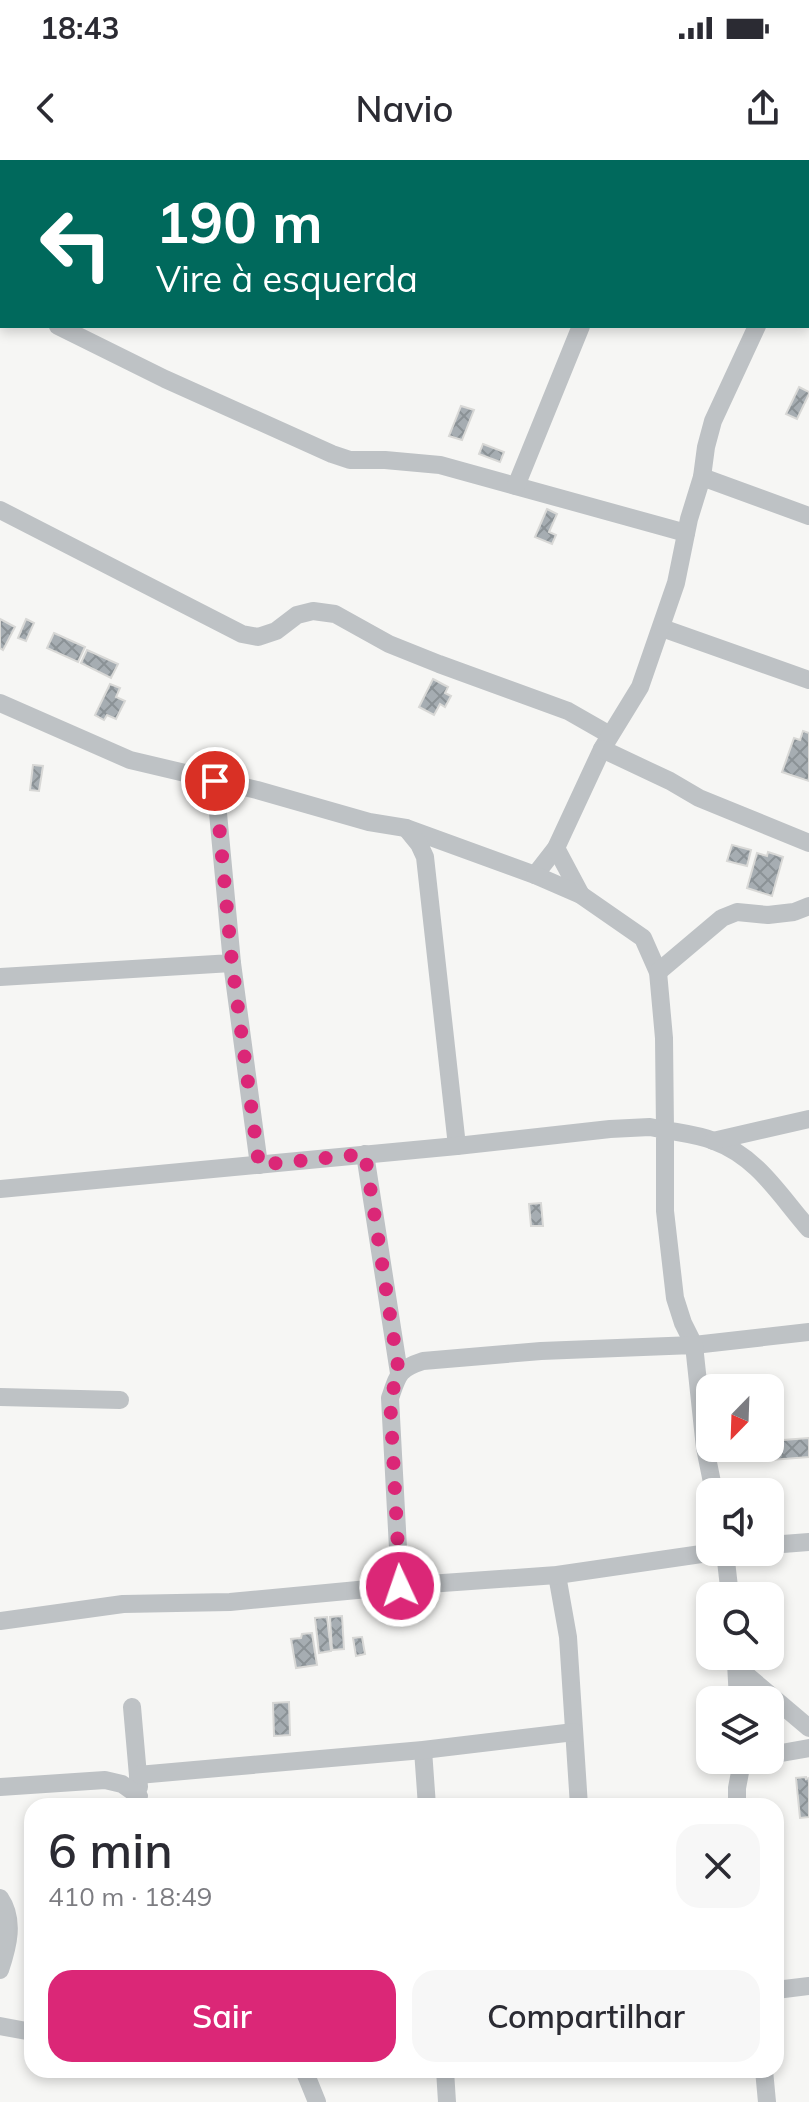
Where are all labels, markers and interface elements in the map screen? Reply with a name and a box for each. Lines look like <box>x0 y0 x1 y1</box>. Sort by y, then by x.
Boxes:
text: 18:43 <box>40 9 119 47</box>
icon: back <box>24 86 68 130</box>
text: Navio <box>356 86 453 131</box>
icon: share <box>741 86 785 130</box>
text: 190 m <box>156 187 323 257</box>
icon: left <box>24 192 128 296</box>
text: Vire à esquerda <box>156 256 418 301</box>
pin <box>181 747 249 815</box>
icon: arrive <box>193 759 237 803</box>
north arrow <box>696 1374 784 1462</box>
map controls <box>696 1374 784 1774</box>
button: sound <box>696 1478 784 1566</box>
position arrow <box>358 1544 442 1628</box>
button: search <box>696 1582 784 1670</box>
button: layers <box>696 1686 784 1774</box>
text: 6 min <box>48 1820 173 1880</box>
button: close <box>676 1824 760 1908</box>
text: 410 m · 18:49 <box>48 1880 212 1913</box>
button: Sair <box>48 1970 396 2062</box>
button: Compartilhar <box>412 1970 760 2062</box>

